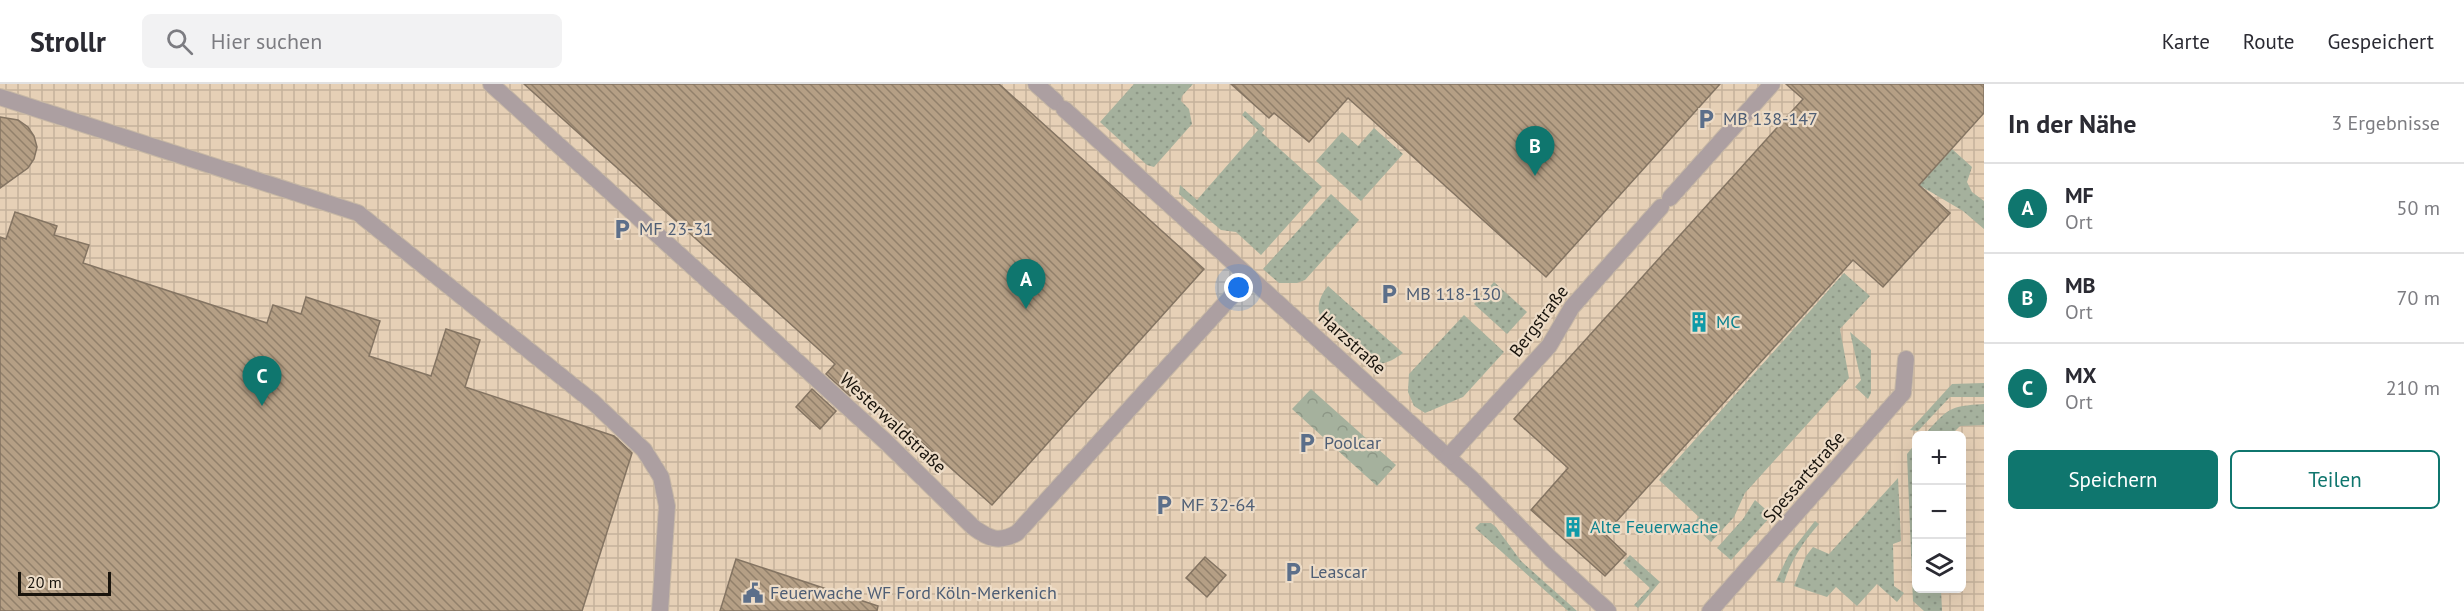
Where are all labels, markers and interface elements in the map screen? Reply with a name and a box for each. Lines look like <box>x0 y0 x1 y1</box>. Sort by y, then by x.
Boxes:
search box <box>142 14 562 68</box>
text: Strollr <box>30 23 106 60</box>
icon: search <box>163 25 196 58</box>
text: Hier suchen <box>211 27 322 55</box>
text: Karte <box>2162 28 2210 55</box>
text: Route <box>2243 28 2294 55</box>
text: Gespeichert <box>2327 28 2434 55</box>
parking icon: MB 138-147 <box>1694 107 1718 131</box>
place label: MB 138-147 <box>1723 107 1818 130</box>
text: In der Nähe <box>2008 107 2136 140</box>
text: 3 Ergebnisse <box>2331 110 2440 136</box>
pin: B <box>1516 126 1555 176</box>
text: MF <box>2065 181 2094 209</box>
text: A <box>2021 195 2034 221</box>
text: 50 m <box>2397 195 2440 221</box>
text: Ort <box>2065 209 2093 235</box>
parking icon: MF 23-31 <box>610 217 634 241</box>
place label: MF 23-31 <box>639 217 713 240</box>
pin: A <box>1006 260 1046 309</box>
text: MB <box>2065 271 2096 299</box>
your location <box>1224 273 1253 302</box>
street label: Bergstraße <box>1504 280 1573 361</box>
parking icon: MB 118-130 <box>1377 282 1401 306</box>
place label: MB 118-130 <box>1406 282 1501 305</box>
text: B <box>2022 285 2033 311</box>
text: 70 m <box>2397 285 2440 311</box>
text: Ort <box>2065 299 2093 325</box>
street label: Harzstraße <box>1314 306 1391 379</box>
building icon: MC <box>1687 310 1711 334</box>
place label: MC <box>1716 310 1741 333</box>
pin: C <box>242 356 282 406</box>
text: MX <box>2065 361 2097 389</box>
street label: Westerwaldstraße <box>835 367 952 478</box>
text: C <box>2022 375 2033 401</box>
text: 210 m <box>2386 375 2440 401</box>
text: Ort <box>2065 389 2093 415</box>
street label: Spessartstraße <box>1758 426 1850 527</box>
parking icon: Poolcar <box>1295 431 1319 455</box>
place label: Poolcar <box>1324 431 1381 454</box>
map controls <box>1912 431 1966 593</box>
button: + <box>1912 431 1966 485</box>
button: Speichern <box>2008 450 2218 509</box>
button: Teilen <box>2230 450 2440 509</box>
button: − <box>1912 485 1966 539</box>
parking icon: MF 32-64 <box>1152 493 1176 517</box>
place label: MF 32-64 <box>1181 493 1255 516</box>
building icon: Alte Feuerwache <box>1561 515 1585 539</box>
place label: Alte Feuerwache <box>1590 515 1718 538</box>
button: layers <box>1912 539 1966 593</box>
parking icon: Leascar <box>1281 560 1305 584</box>
place label: Leascar <box>1310 560 1367 583</box>
scale bar <box>18 569 111 596</box>
text: 20 m <box>27 572 62 592</box>
public building icon: Feuerwache WF Ford Köln-Merkenich <box>741 581 765 605</box>
place label: Feuerwache WF Ford Köln-Merkenich <box>770 581 1057 604</box>

